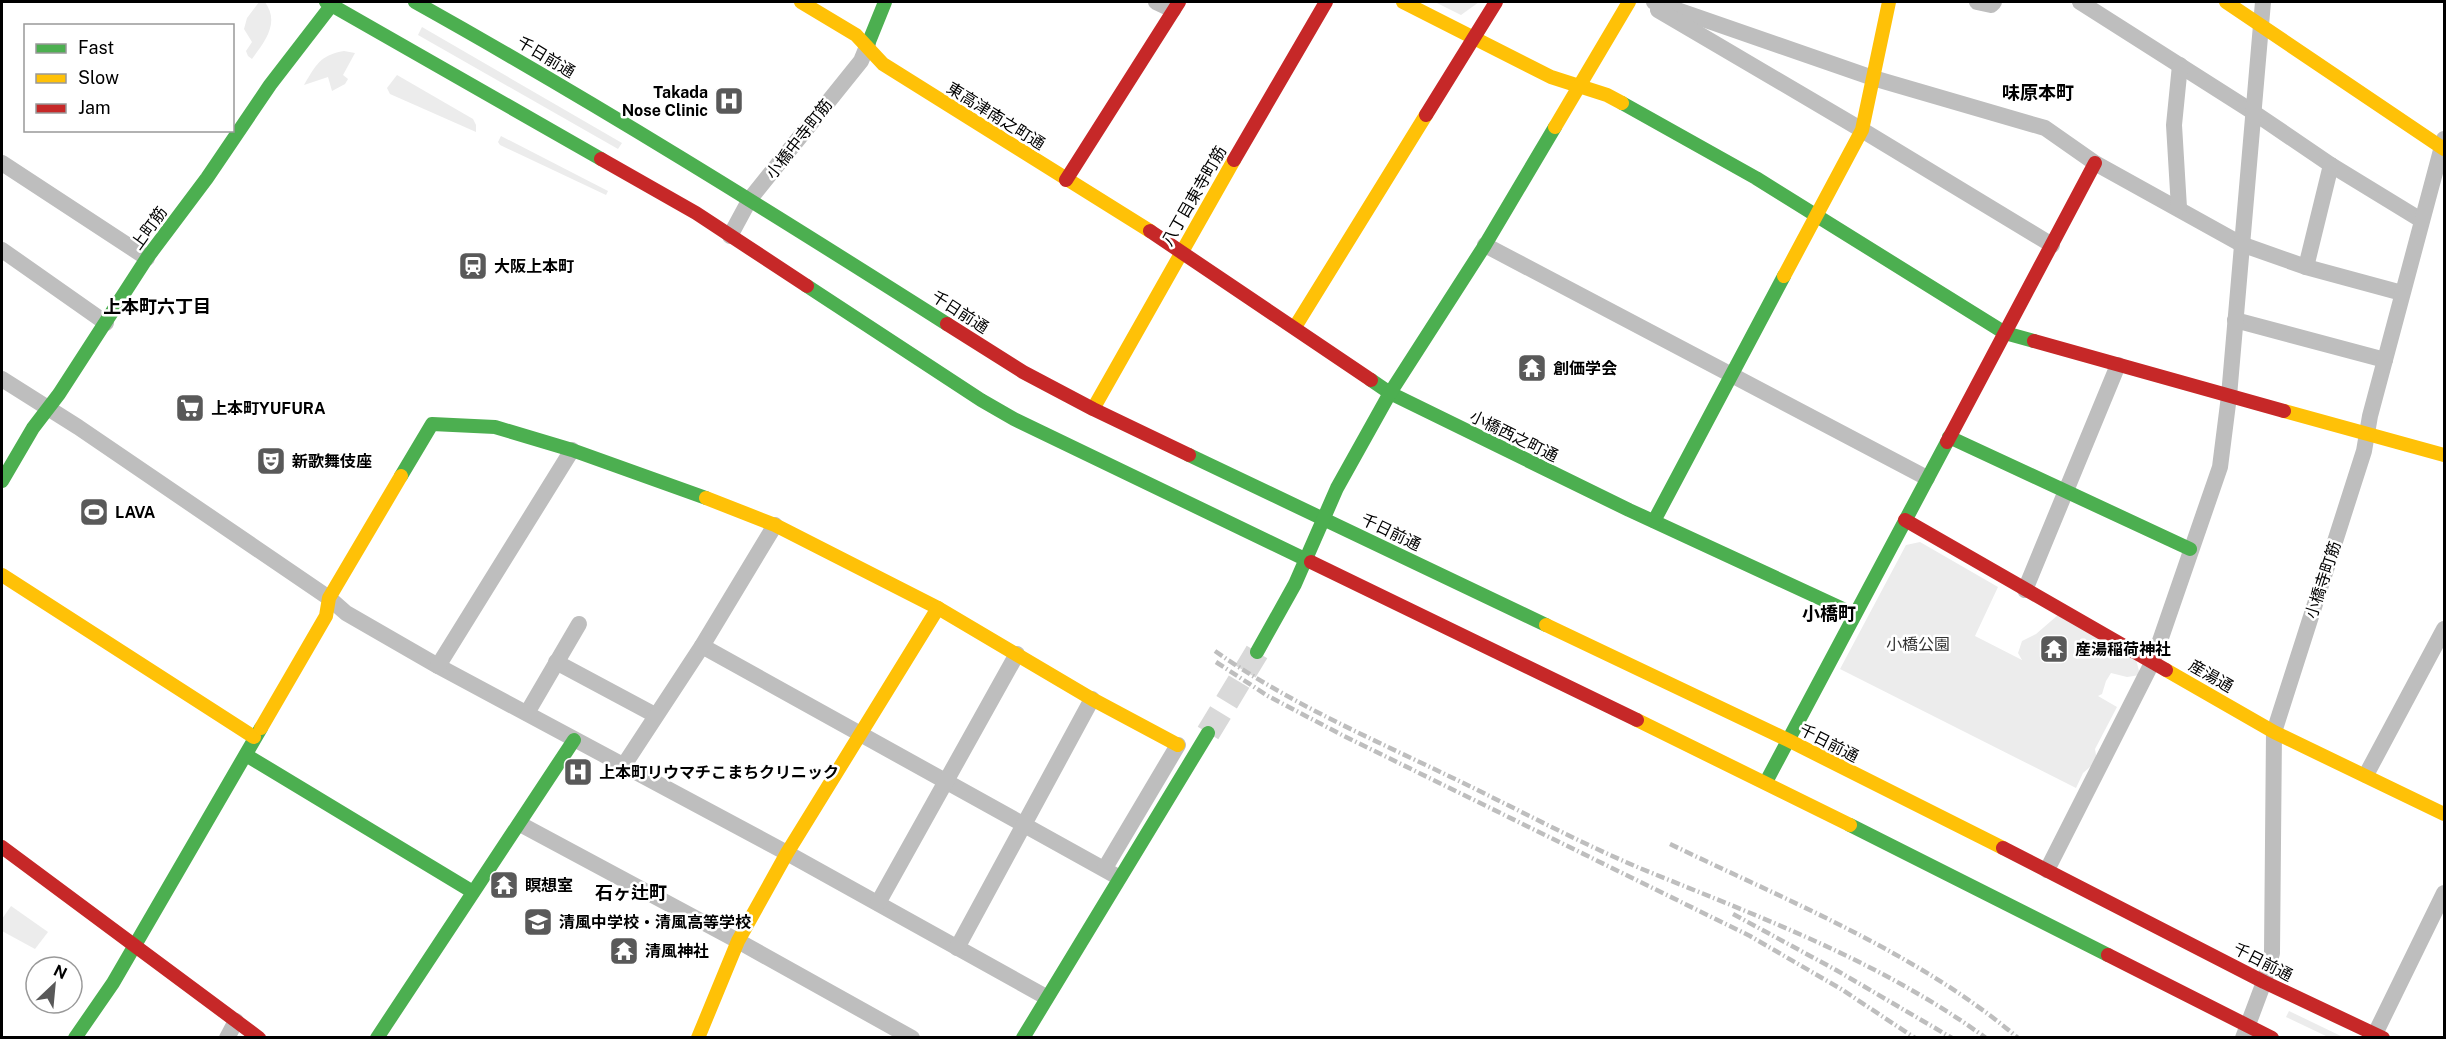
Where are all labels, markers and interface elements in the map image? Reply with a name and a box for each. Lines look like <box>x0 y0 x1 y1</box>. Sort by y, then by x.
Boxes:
legend <box>24 24 234 132</box>
street label: 千日前通 <box>514 32 578 82</box>
text: Fast <box>78 37 114 58</box>
text: Slow <box>78 67 119 88</box>
street label: 東高津南之町通 <box>943 78 1049 154</box>
district label: 味原本町 <box>2002 82 2074 103</box>
place label: Takada Nose Clinic <box>622 83 708 120</box>
hospital icon: Takada Nose Clinic <box>713 85 745 117</box>
street label: 小橋中寺町筋 <box>762 95 836 183</box>
text: Jam <box>78 97 111 118</box>
street label: 八丁目東寺町筋 <box>1158 143 1230 249</box>
street label: 上町筋 <box>127 203 171 253</box>
station icon: 大阪上本町 <box>457 250 489 282</box>
place label: 大阪上本町 <box>494 257 574 276</box>
street label: 千日前通 <box>928 287 992 337</box>
district label: 上本町六丁目 <box>103 296 211 317</box>
temple icon: 創価学会 <box>1516 352 1548 384</box>
place label: 創価学会 <box>1553 359 1617 378</box>
supermarket icon: 上本町YUFURA <box>174 392 206 424</box>
place label: 上本町YUFURA <box>211 399 326 418</box>
street label: 小橋西之町通 <box>1467 406 1561 466</box>
theatre icon: 新歌舞伎座 <box>255 445 287 477</box>
place label: 新歌舞伎座 <box>292 452 372 471</box>
sports icon: LAVA <box>78 496 110 528</box>
place label: LAVA <box>115 503 156 522</box>
street label: 千日前通 <box>1358 509 1424 555</box>
street label: 小橋寺町筋 <box>2302 539 2344 621</box>
district label: 小橋町 <box>1802 603 1856 624</box>
temple icon: 産湯稲荷神社 <box>2038 633 2070 665</box>
park label: 小橋公園 <box>1886 635 1950 654</box>
place label: 産湯稲荷神社 <box>2075 640 2171 659</box>
street label: 産湯通 <box>2185 656 2237 696</box>
street label: 千日前通 <box>1796 720 1862 766</box>
hospital icon: 上本町リウマチこまちクリニック <box>562 756 594 788</box>
place label: 上本町リウマチこまちクリニック <box>599 763 839 782</box>
temple icon: 瞑想室 <box>488 869 520 901</box>
place label: 瞑想室 <box>525 876 573 895</box>
district label: 石ヶ辻町 <box>595 882 667 903</box>
school or university icon: 清風中学校・清風高等学校 <box>522 906 554 938</box>
place label: 清風中学校・清風高等学校 <box>559 913 751 932</box>
temple icon: 清風神社 <box>608 935 640 967</box>
street label: 千日前通 <box>2230 939 2296 985</box>
place label: 清風神社 <box>645 942 709 961</box>
north arrow <box>24 955 84 1015</box>
text: N <box>51 961 70 983</box>

